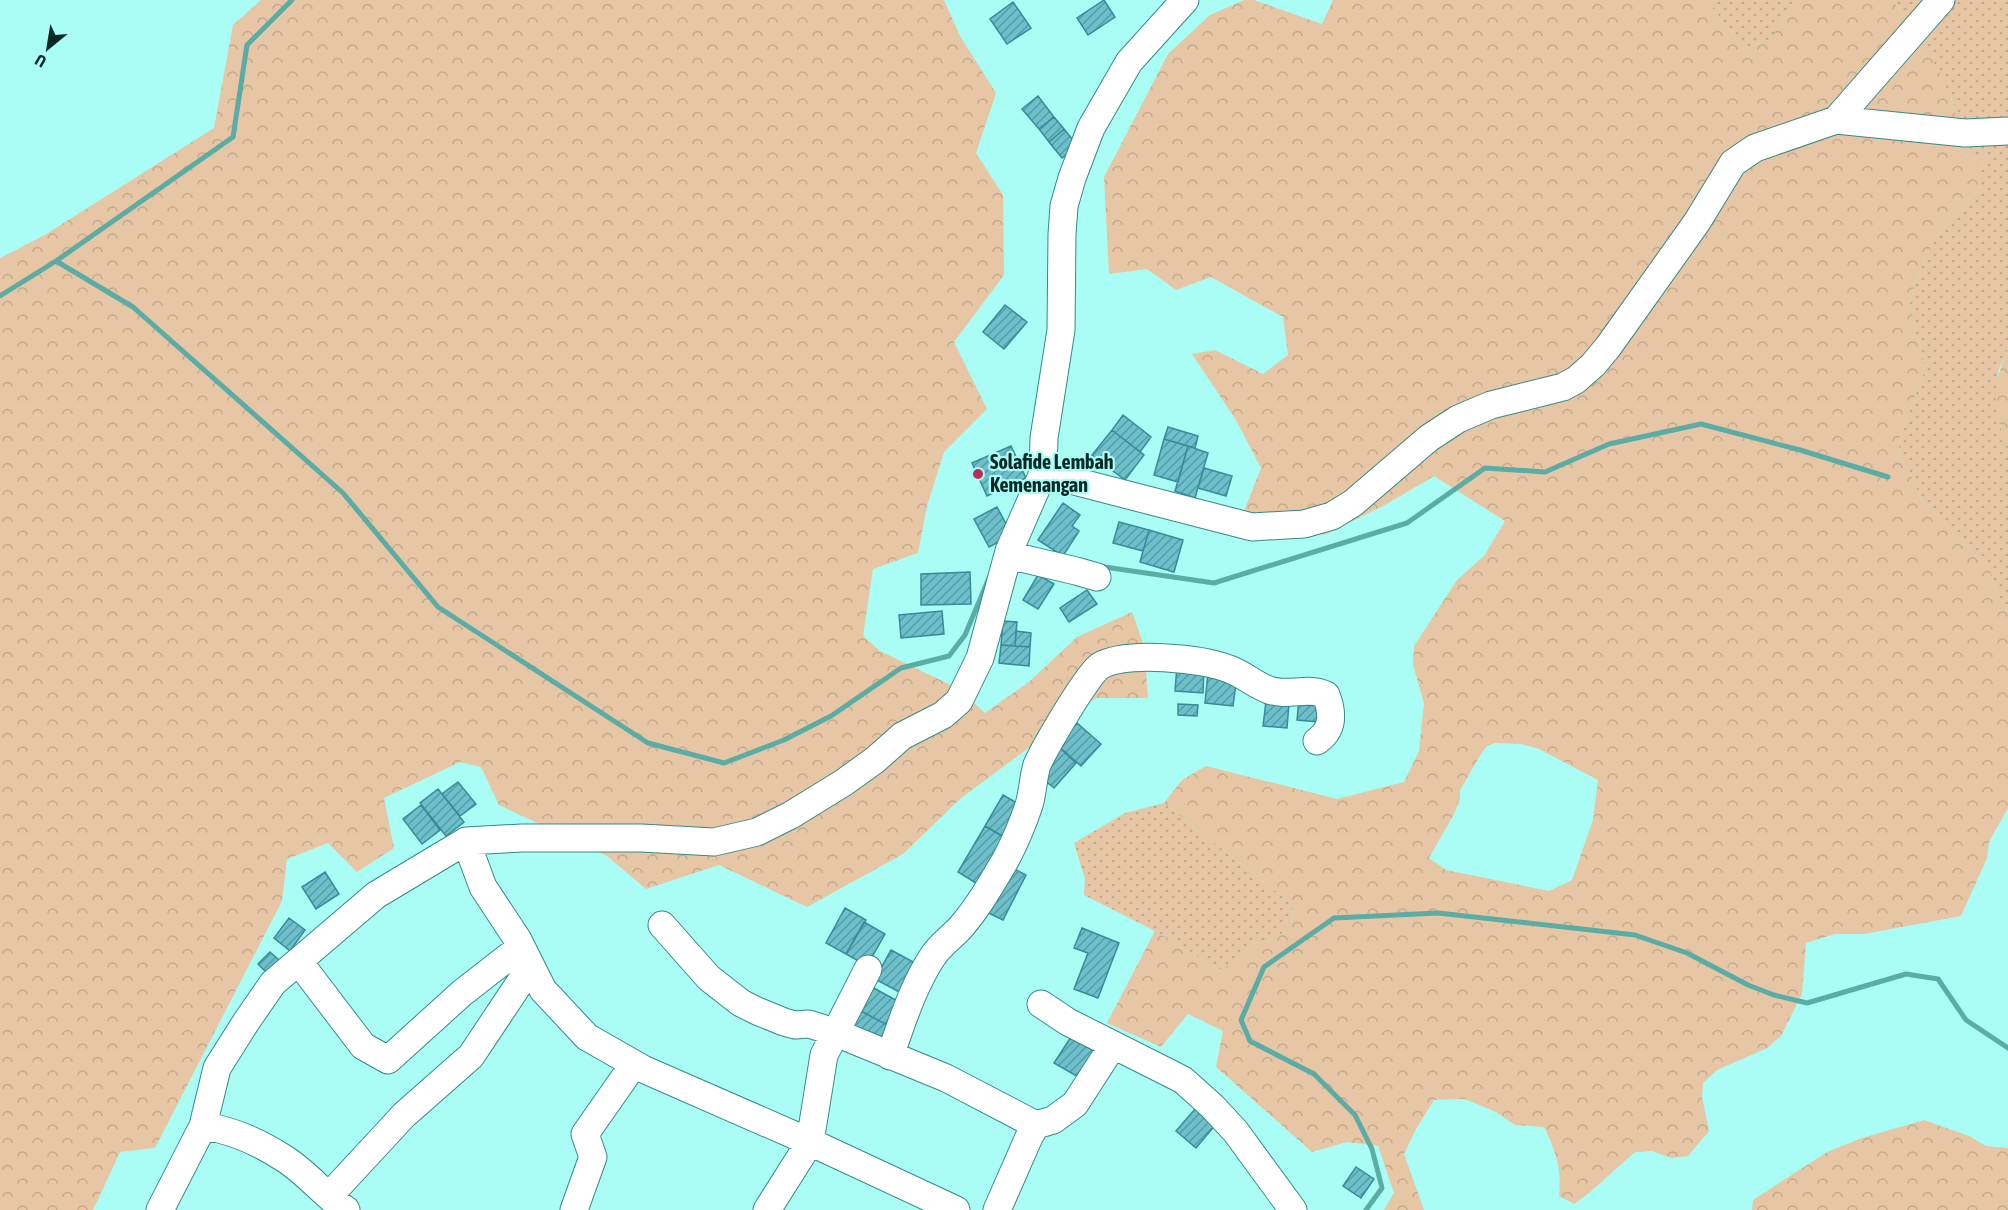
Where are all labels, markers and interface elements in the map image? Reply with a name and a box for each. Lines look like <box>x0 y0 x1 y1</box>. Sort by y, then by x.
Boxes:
north arrow <box>18 18 78 78</box>
text: U <box>32 51 49 71</box>
place label: Solafide Lembah Kemenangan <box>990 450 1114 496</box>
marker: Solafide Lembah Kemenangan <box>971 467 985 481</box>

